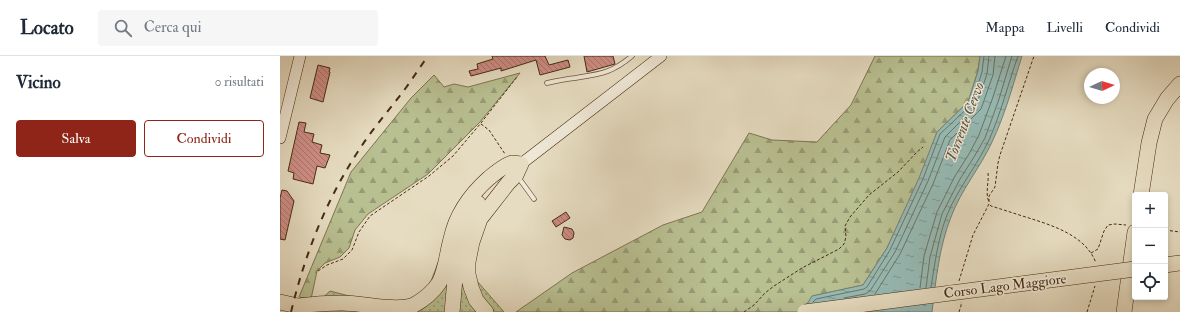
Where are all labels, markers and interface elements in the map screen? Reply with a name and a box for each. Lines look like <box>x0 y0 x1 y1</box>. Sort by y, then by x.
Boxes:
search box <box>98 10 378 46</box>
text: Locato <box>20 16 74 40</box>
icon: search <box>112 17 134 39</box>
text: Cerca qui <box>144 18 201 37</box>
text: Mappa <box>985 19 1024 36</box>
text: Livelli <box>1046 19 1083 36</box>
text: Condividi <box>1105 19 1160 36</box>
north arrow <box>1084 68 1120 104</box>
text: Vicino <box>16 72 61 93</box>
text: 0 risultati <box>215 74 264 90</box>
water label: Torrente Cervo <box>941 80 989 164</box>
button: Salva <box>16 120 136 157</box>
button: Condividi <box>144 120 264 157</box>
map controls <box>1132 192 1168 300</box>
button: + <box>1132 192 1168 228</box>
button: − <box>1132 228 1168 264</box>
button: locate <box>1132 264 1168 300</box>
street label: Corso Lago Maggiore <box>943 270 1068 302</box>

